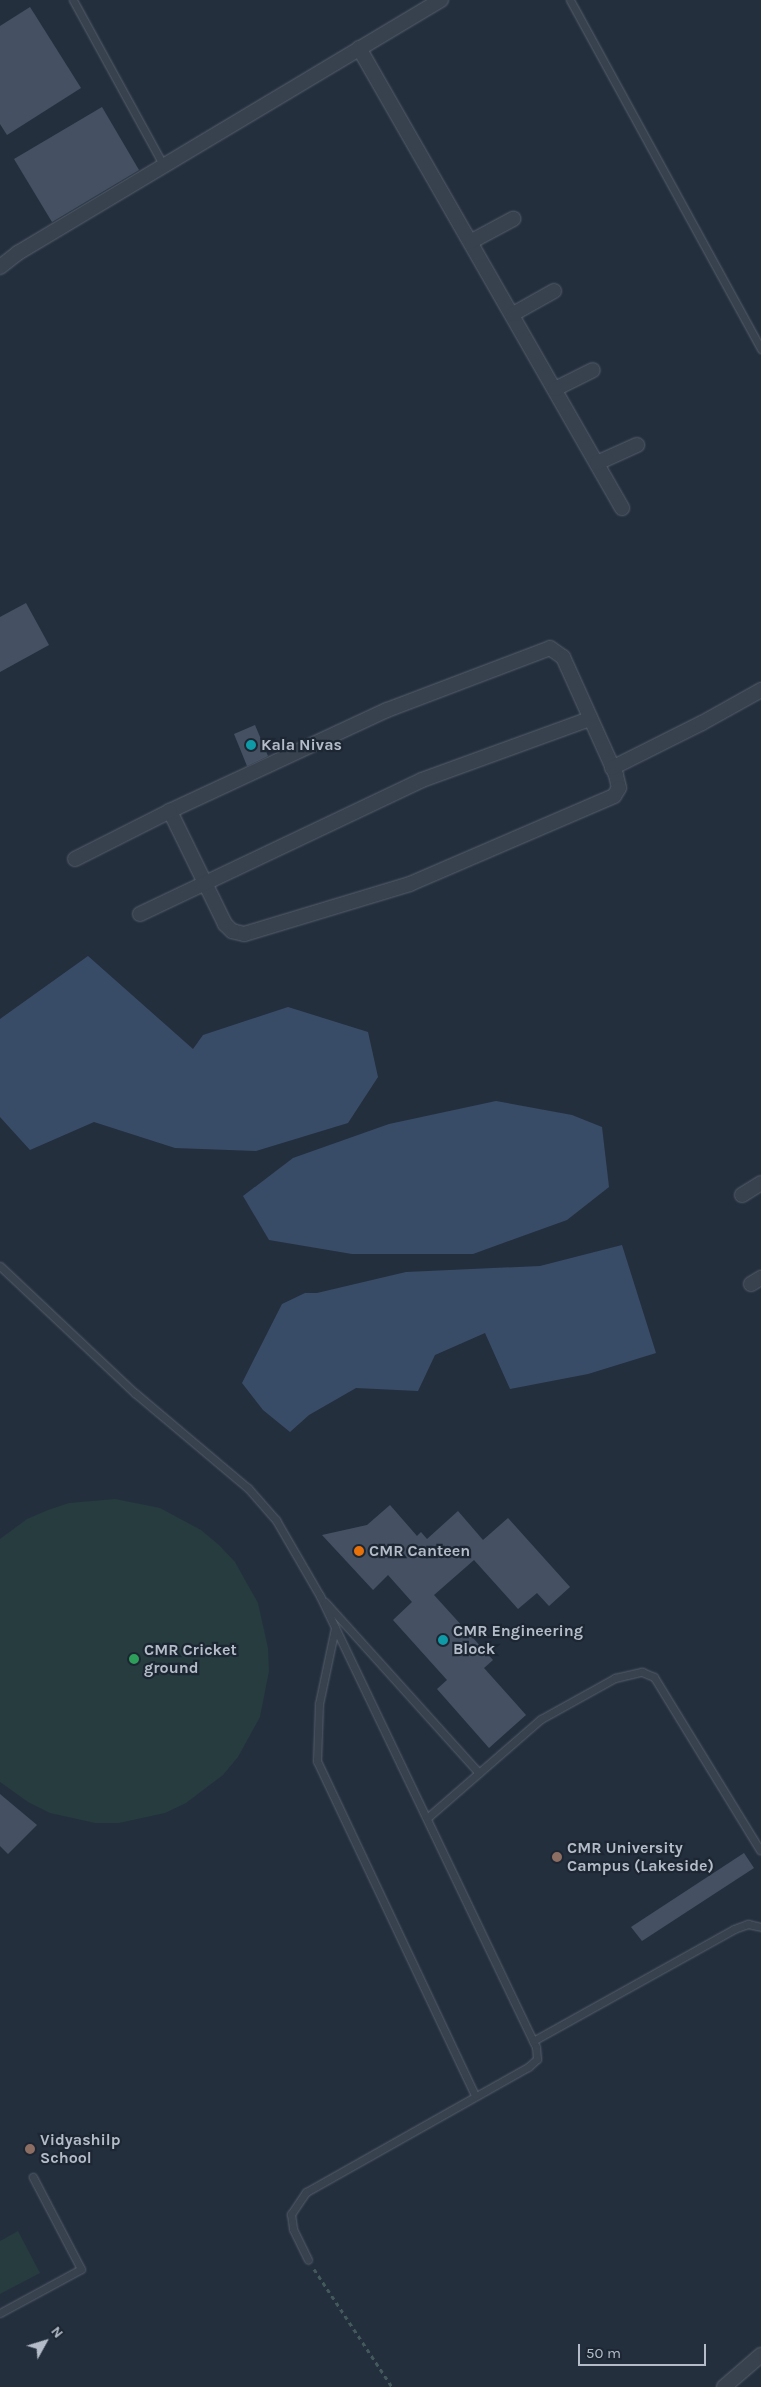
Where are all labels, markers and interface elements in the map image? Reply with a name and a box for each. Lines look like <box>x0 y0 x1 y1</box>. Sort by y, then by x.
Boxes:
place label: Kala Nivas <box>261 735 342 755</box>
marker: Kala Nivas <box>245 739 257 751</box>
place label: CMR Canteen <box>369 1541 470 1561</box>
marker: CMR Canteen <box>353 1545 365 1557</box>
place label: CMR Engineering Block <box>453 1621 583 1659</box>
marker: CMR Engineering Block <box>437 1634 449 1646</box>
place label: CMR Cricket ground <box>144 1640 237 1678</box>
marker: CMR Cricket ground <box>128 1653 140 1665</box>
place label: CMR University Campus (Lakeside) <box>567 1838 714 1876</box>
marker: CMR University Campus (Lakeside) <box>551 1851 563 1863</box>
place label: Vidyashilp School <box>40 2130 120 2168</box>
marker: Vidyashilp School <box>24 2143 36 2155</box>
north arrow <box>20 2317 70 2367</box>
text: N <box>47 2323 67 2341</box>
scale bar <box>581 2334 708 2366</box>
text: 50 m <box>586 2344 621 2362</box>

